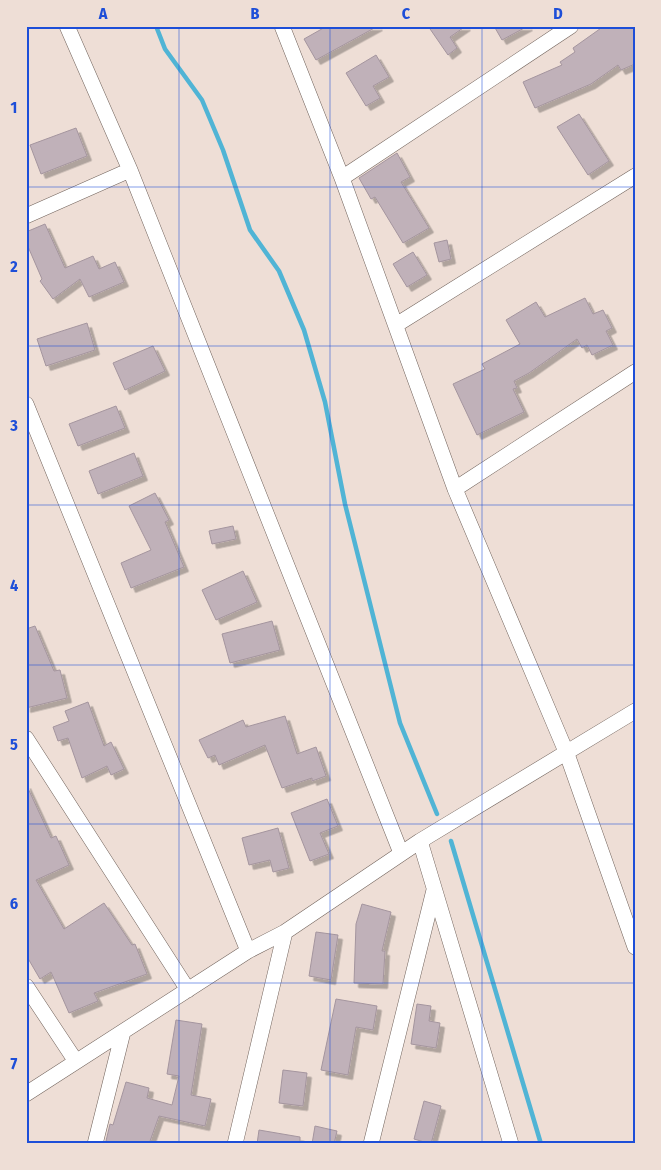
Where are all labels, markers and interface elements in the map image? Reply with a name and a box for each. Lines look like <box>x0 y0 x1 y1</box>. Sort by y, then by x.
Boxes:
text: A <box>98 4 108 23</box>
text: B <box>251 4 260 23</box>
text: C <box>402 4 411 23</box>
text: D <box>553 4 563 23</box>
text: 1 <box>11 98 17 117</box>
text: 2 <box>9 257 18 276</box>
text: 3 <box>9 416 18 435</box>
text: 4 <box>10 576 18 595</box>
text: 5 <box>10 735 18 754</box>
text: 6 <box>10 894 18 913</box>
text: 7 <box>11 1054 18 1073</box>

